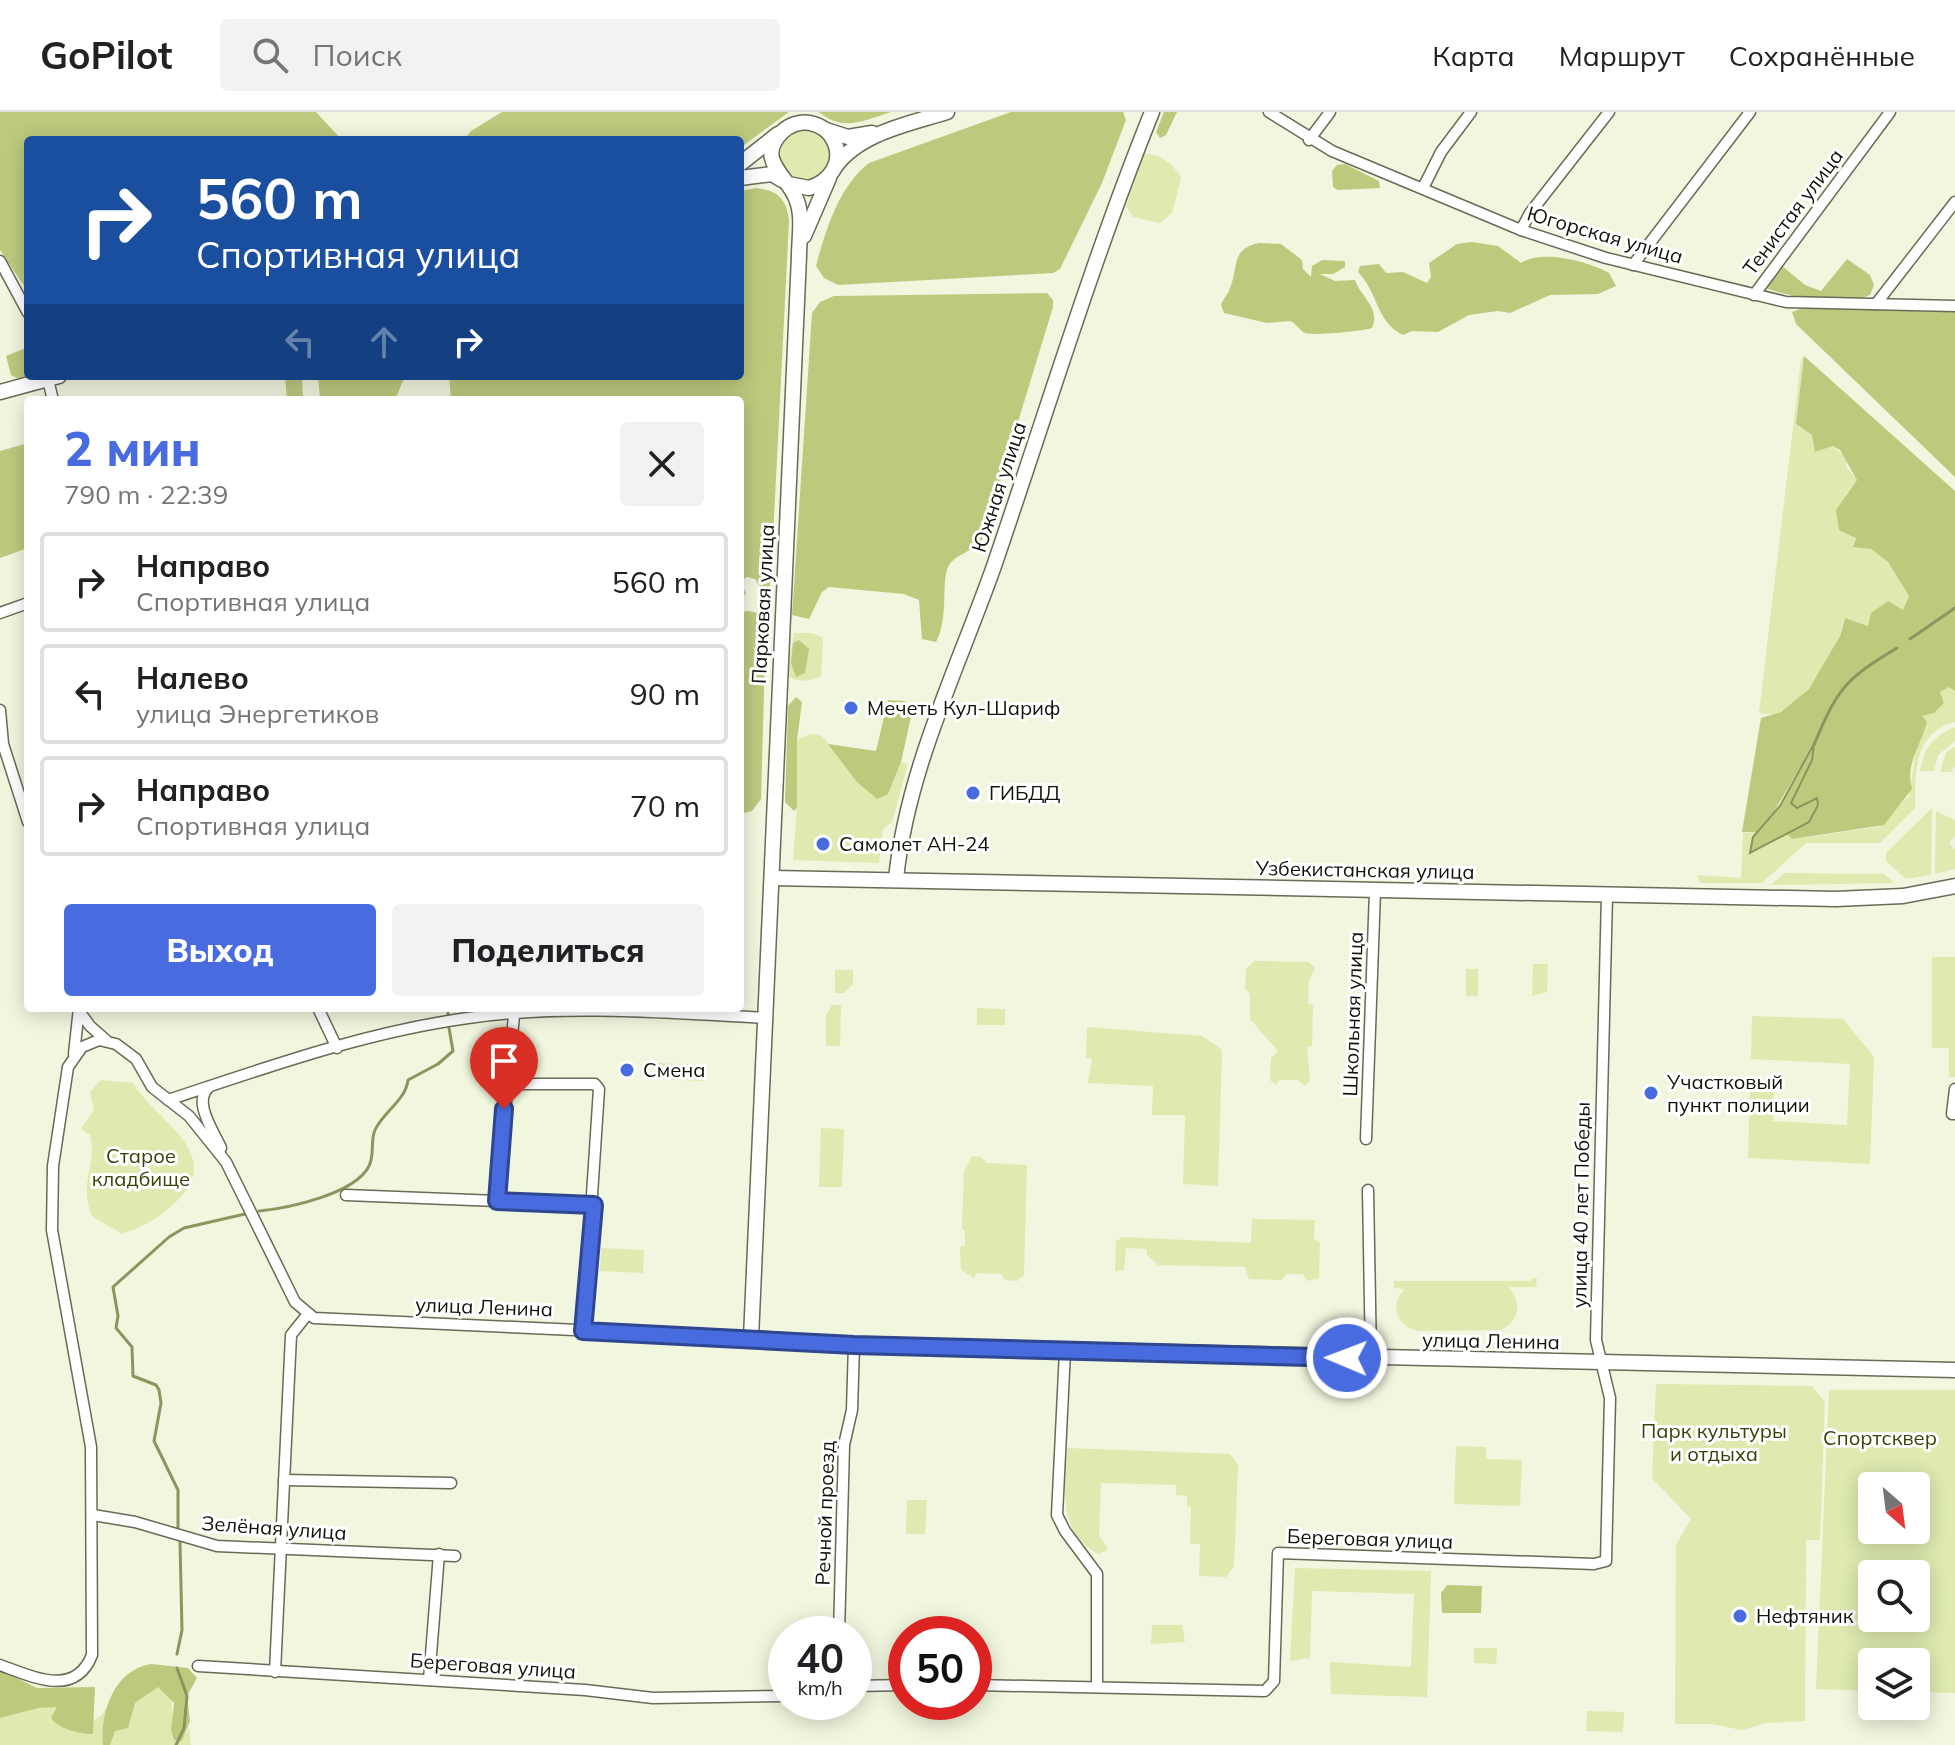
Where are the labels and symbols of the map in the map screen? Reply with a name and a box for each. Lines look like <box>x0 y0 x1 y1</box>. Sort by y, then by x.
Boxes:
street label: Тенистая улица <box>1737 144 1848 280</box>
street label: Югорская улица <box>1524 200 1686 269</box>
street label: Южная улица <box>966 418 1031 555</box>
street label: Парковая улица <box>746 523 779 684</box>
place label: Мечеть Кул-Шариф <box>867 695 1060 720</box>
marker: Мечеть Кул-Шариф <box>842 699 860 717</box>
place label: ГИБДД <box>989 780 1060 805</box>
marker: ГИБДД <box>964 784 982 802</box>
place label: Самолет АН-24 <box>839 831 989 856</box>
marker: Самолет АН-24 <box>814 835 832 853</box>
street label: Узбекистанская улица <box>1254 855 1475 884</box>
street label: Школьная улица <box>1337 931 1368 1097</box>
pin <box>470 1027 538 1109</box>
place label: Смена <box>643 1057 705 1082</box>
marker: Смена <box>618 1061 636 1079</box>
place label: Участковый пункт полиции <box>1666 1069 1810 1117</box>
marker: Участковый пункт полиции <box>1642 1084 1660 1102</box>
street label: улица 40 лет Победы <box>1566 1102 1595 1308</box>
park label: Старое кладбище <box>92 1143 190 1191</box>
street label: улица Ленина <box>415 1292 553 1321</box>
position arrow <box>1305 1316 1389 1400</box>
street label: улица Ленина <box>1422 1327 1560 1354</box>
park label: Парк культуры и отдыха <box>1641 1418 1787 1466</box>
park label: Спортсквер <box>1823 1425 1937 1450</box>
street label: Речной проезд <box>809 1440 840 1586</box>
north arrow <box>1858 1472 1930 1544</box>
street label: Зелёная улица <box>201 1510 348 1545</box>
street label: Береговая улица <box>1286 1523 1454 1554</box>
place label: Нефтяник <box>1756 1603 1854 1628</box>
marker: Нефтяник <box>1731 1607 1749 1625</box>
speed limit sign: 50 <box>888 1616 992 1720</box>
street label: Береговая улица <box>409 1647 577 1684</box>

